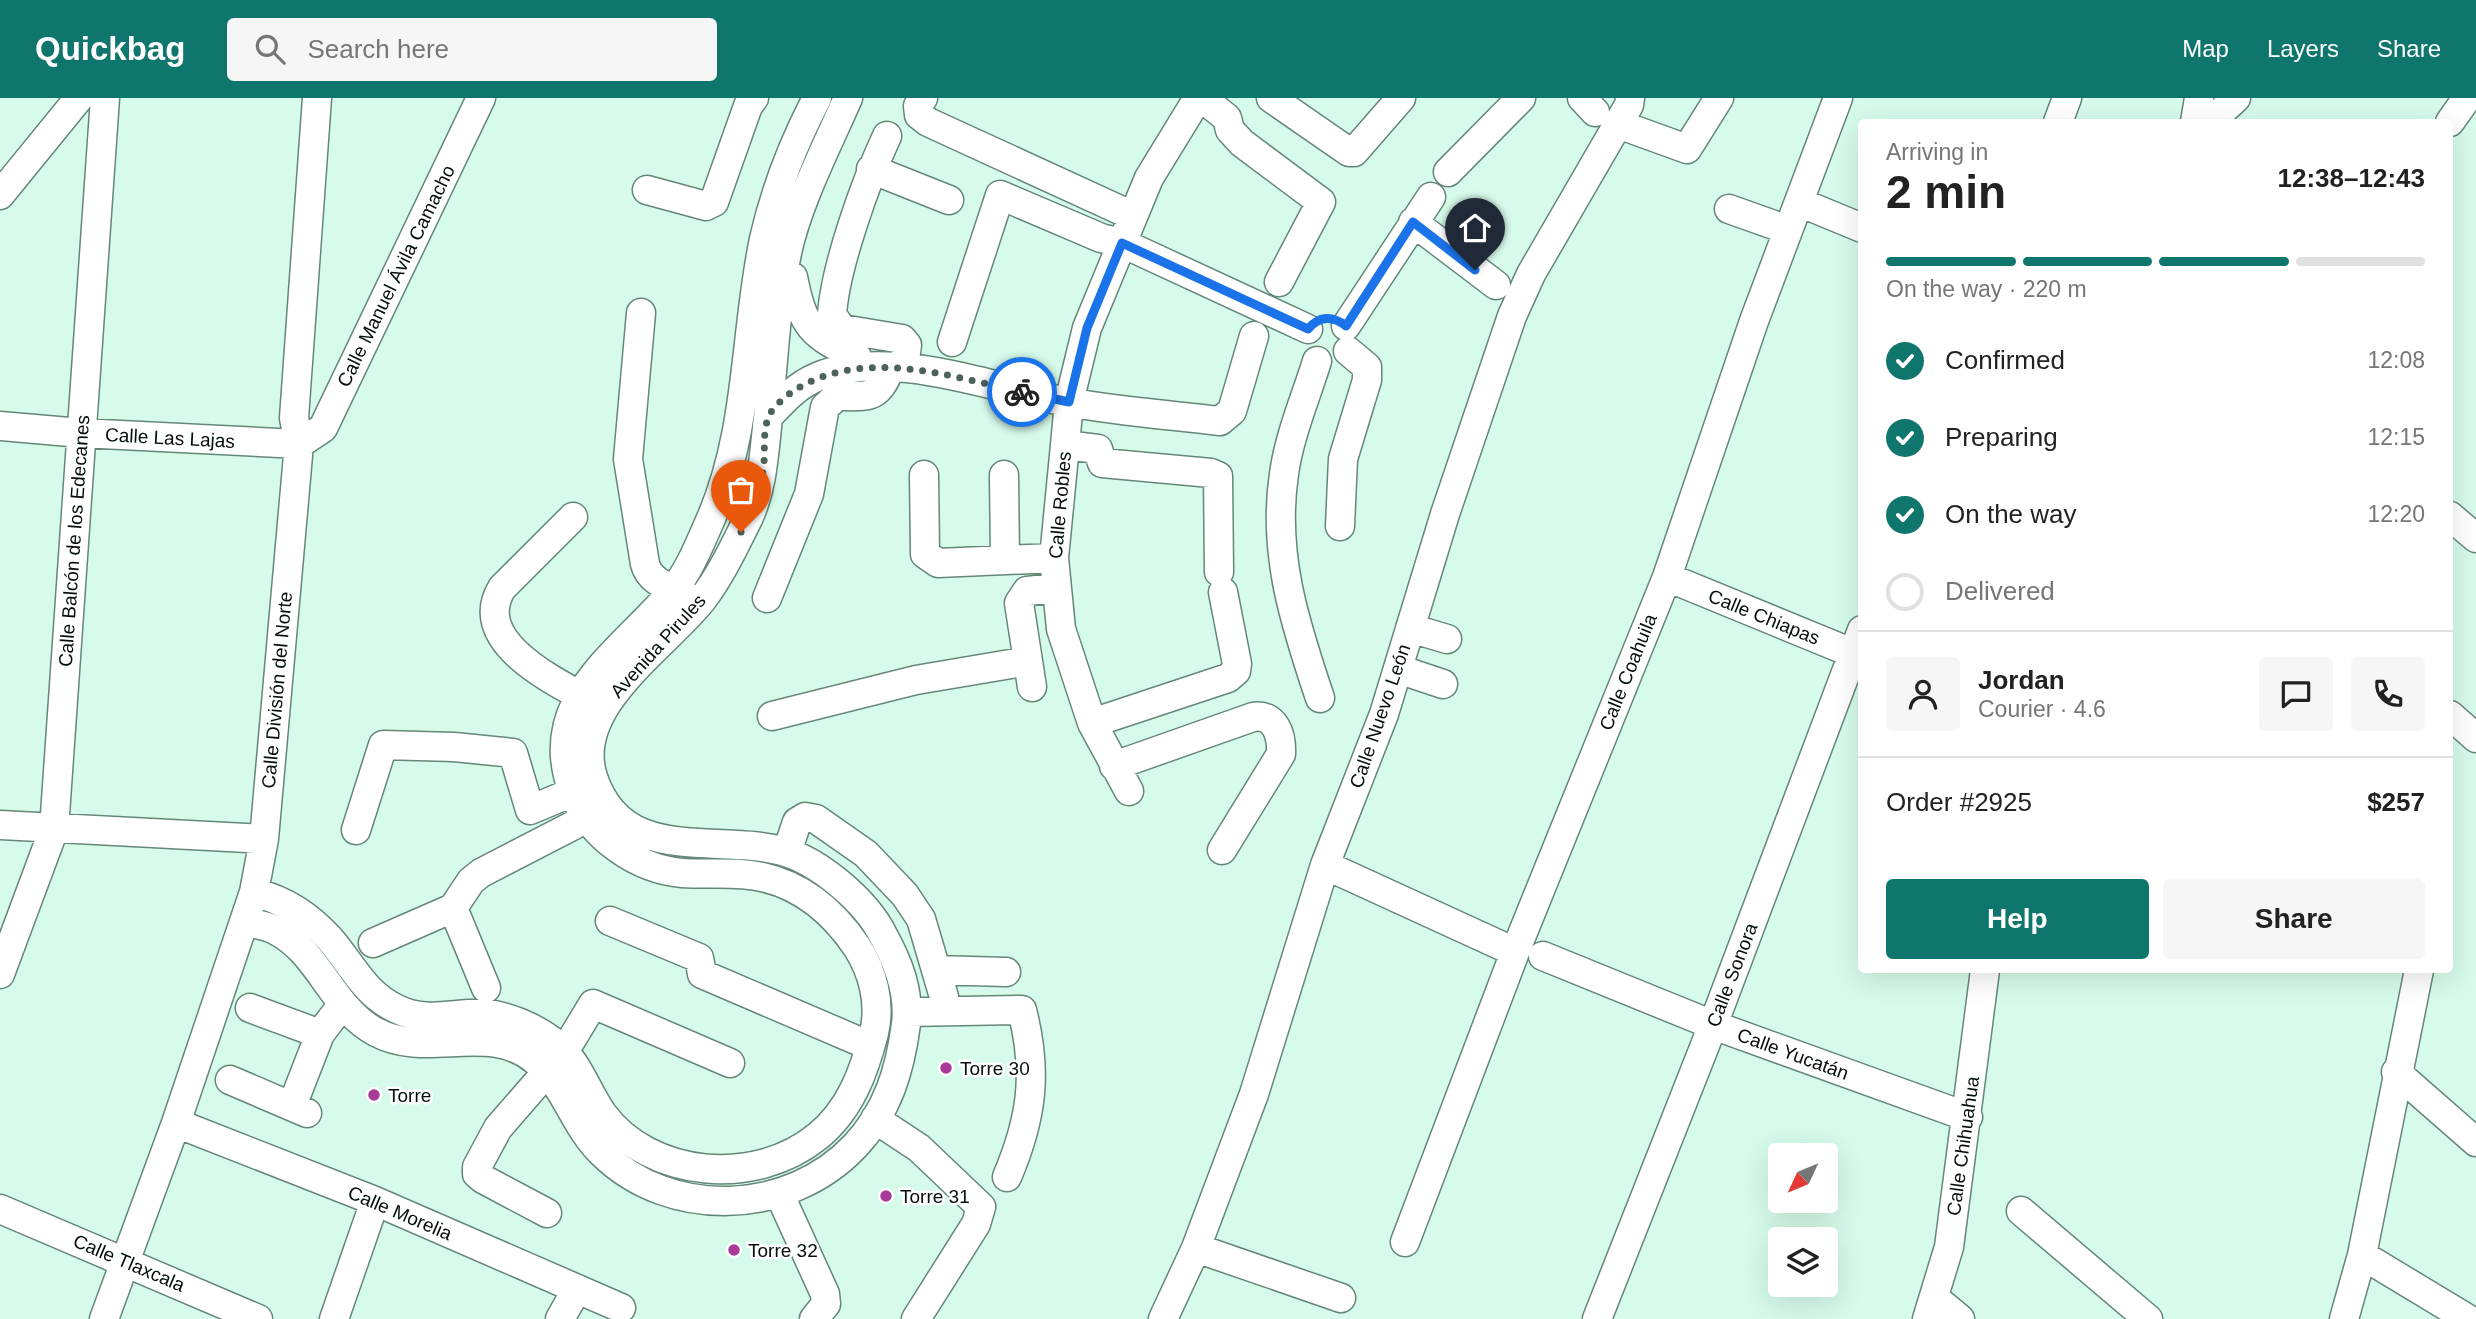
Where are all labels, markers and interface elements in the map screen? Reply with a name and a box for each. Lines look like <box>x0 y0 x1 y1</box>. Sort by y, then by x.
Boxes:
search box <box>227 18 717 81</box>
text: Quickbag <box>35 30 185 67</box>
icon: search <box>251 30 289 68</box>
text: Search here <box>307 34 449 64</box>
text: Map <box>2182 35 2229 62</box>
text: Layers <box>2267 35 2339 62</box>
text: Share <box>2377 35 2441 62</box>
text: Arriving in <box>1886 139 1988 165</box>
street label: Calle Manuel Ávila Camacho <box>333 162 459 390</box>
text: 12:38–12:43 <box>2278 163 2425 193</box>
text: 2 min <box>1886 166 2006 218</box>
pin <box>1445 198 1505 270</box>
icon: home <box>1456 209 1494 247</box>
text: On the way · 220 m <box>1886 276 2087 302</box>
icon: check <box>1886 342 1924 380</box>
text: Confirmed <box>1945 345 2065 375</box>
text: 12:08 <box>2367 347 2425 373</box>
courier <box>987 357 1057 427</box>
icon: bike <box>1003 373 1041 411</box>
street label: Calle Balcón de los Edecanes <box>55 414 93 668</box>
icon: check <box>1886 419 1924 457</box>
text: Preparing <box>1945 422 2058 452</box>
street label: Calle Las Lajas <box>105 424 235 452</box>
text: 12:15 <box>2367 424 2425 450</box>
street label: Calle Robles <box>1045 450 1075 560</box>
pin <box>711 460 771 532</box>
icon: bag <box>722 471 760 509</box>
icon: check <box>1886 496 1924 534</box>
text: On the way <box>1945 499 2077 529</box>
text: 12:20 <box>2367 501 2425 527</box>
text: Delivered <box>1945 576 2055 606</box>
street label: Calle Chiapas <box>1705 585 1823 649</box>
street label: Avenida Pirules <box>606 590 710 702</box>
street label: Calle División del Norte <box>258 591 296 789</box>
street label: Calle Coahuila <box>1595 610 1661 733</box>
street label: Calle Nuevo León <box>1345 641 1415 791</box>
button: person <box>1886 657 1960 731</box>
button: chat <box>2259 657 2333 731</box>
button: phone <box>2351 657 2425 731</box>
text: Jordan <box>1978 665 2065 695</box>
text: Courier · 4.6 <box>1978 696 2106 722</box>
text: Order #2925 <box>1886 787 2032 817</box>
text: $257 <box>2367 787 2425 817</box>
button: Help <box>1886 879 2149 959</box>
button: Share <box>2163 879 2425 959</box>
street label: Calle Sonora <box>1703 920 1762 1030</box>
street label: Calle Yucatán <box>1734 1024 1852 1084</box>
place label: Torre 30 <box>960 1058 1030 1079</box>
marker: Torre 30 <box>938 1060 954 1076</box>
street label: Calle Chihuahua <box>1943 1075 1983 1217</box>
place label: Torre <box>388 1085 431 1106</box>
marker: Torre <box>366 1087 382 1103</box>
north arrow <box>1768 1143 1838 1213</box>
map controls <box>1768 1143 1838 1297</box>
street label: Calle Morelia <box>345 1182 456 1244</box>
place label: Torre 31 <box>900 1186 970 1207</box>
marker: Torre 31 <box>878 1188 894 1204</box>
button: layers <box>1768 1227 1838 1297</box>
street label: Calle Tlaxcala <box>70 1230 188 1296</box>
place label: Torre 32 <box>748 1240 818 1261</box>
marker: Torre 32 <box>726 1242 742 1258</box>

